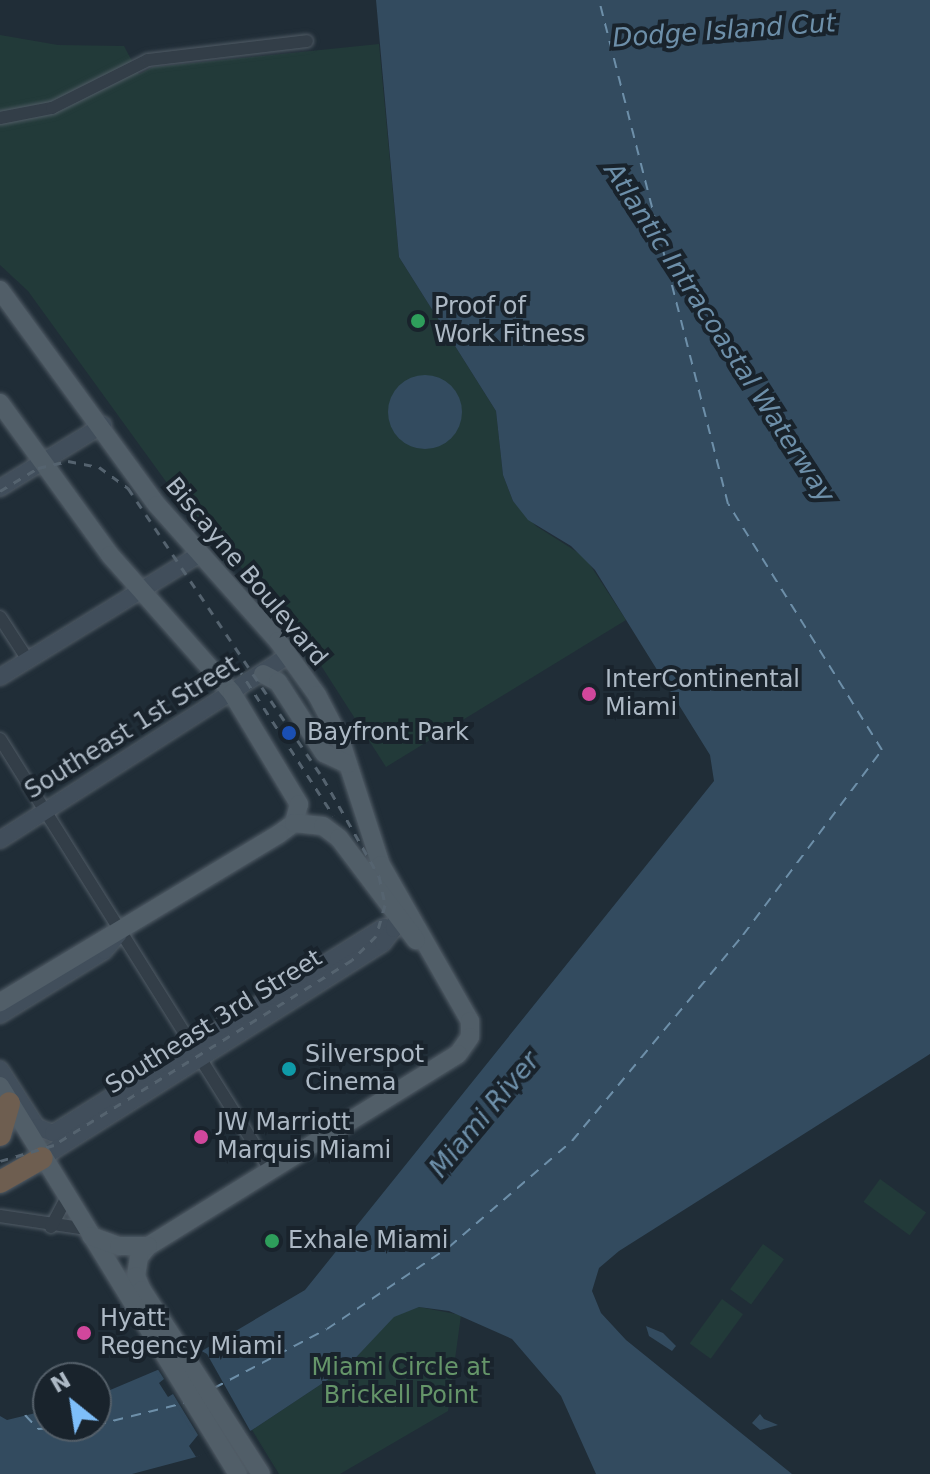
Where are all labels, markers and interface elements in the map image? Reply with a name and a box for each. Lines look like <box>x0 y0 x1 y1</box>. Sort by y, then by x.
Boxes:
water label: Dodge Island Cut <box>611 8 837 54</box>
water label: Atlantic Intracoastal Waterway <box>597 157 841 509</box>
place label: Proof of Work Fitness <box>434 293 586 349</box>
marker: Proof of Work Fitness <box>409 312 427 330</box>
street label: Biscayne Boulevard <box>159 472 333 672</box>
street label: Southeast 1st Street <box>20 650 244 806</box>
place label: InterContinental Miami <box>605 666 800 722</box>
marker: InterContinental Miami <box>580 685 598 703</box>
place label: Bayfront Park <box>307 719 469 747</box>
marker: Bayfront Park <box>278 722 300 744</box>
street label: Southeast 3rd Street <box>101 944 327 1100</box>
place label: Silverspot Cinema <box>305 1041 424 1097</box>
water label: Miami River <box>424 1046 546 1184</box>
marker: Silverspot Cinema <box>280 1060 298 1078</box>
place label: JW Marriott Marquis Miami <box>217 1109 391 1165</box>
marker: JW Marriott Marquis Miami <box>192 1128 210 1146</box>
place label: Exhale Miami <box>288 1227 448 1255</box>
marker: Exhale Miami <box>263 1232 281 1250</box>
place label: Hyatt Regency Miami <box>100 1305 283 1361</box>
marker: Hyatt Regency Miami <box>75 1324 93 1342</box>
park label: Miami Circle at Brickell Point <box>312 1354 490 1410</box>
north arrow <box>32 1362 112 1442</box>
text: N <box>47 1367 75 1398</box>

